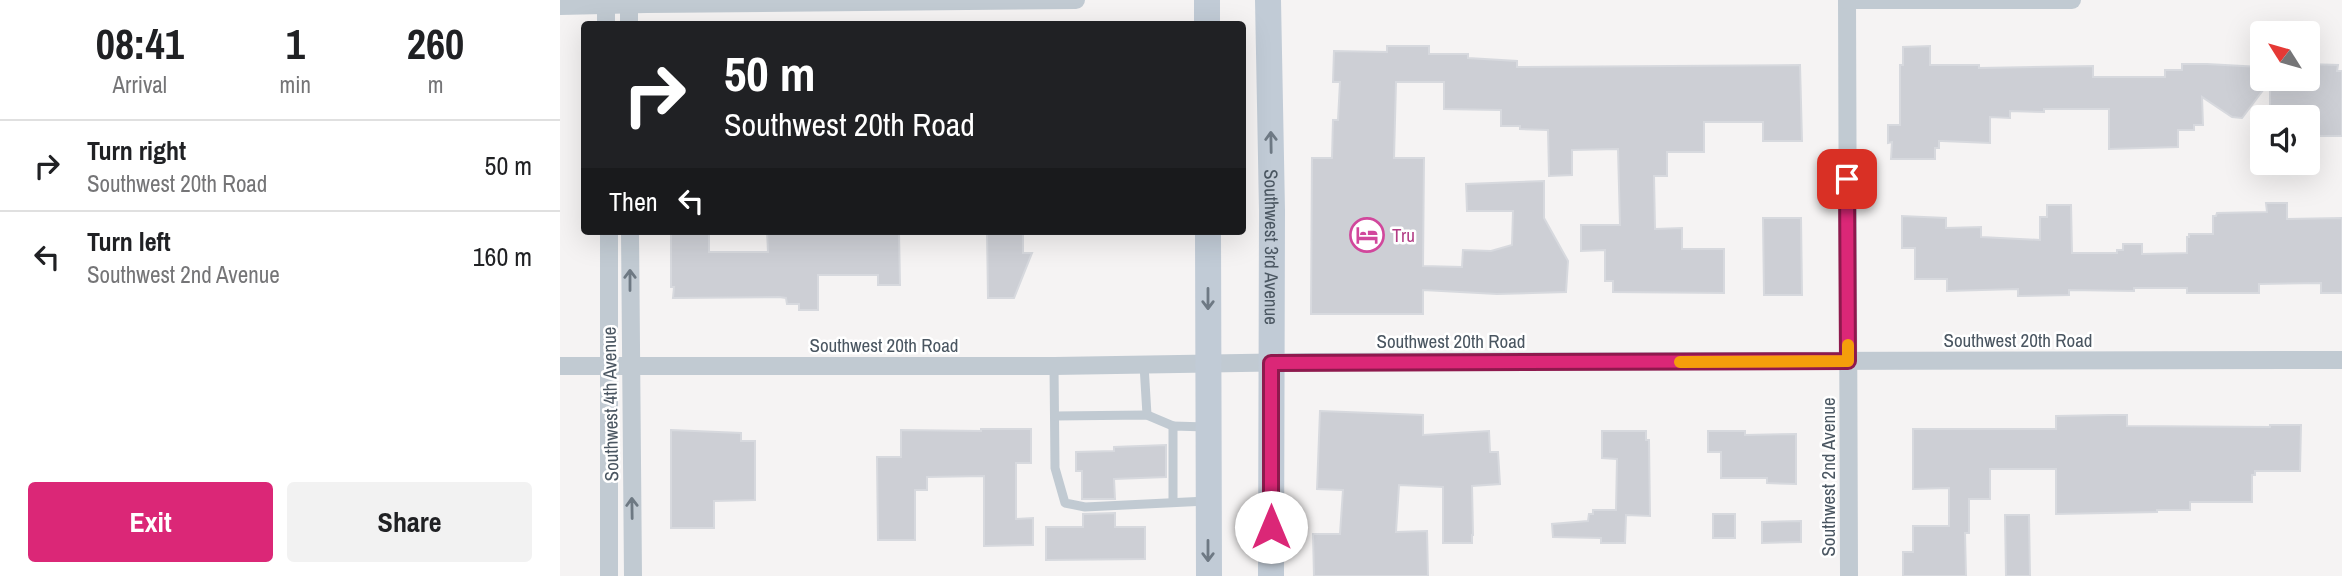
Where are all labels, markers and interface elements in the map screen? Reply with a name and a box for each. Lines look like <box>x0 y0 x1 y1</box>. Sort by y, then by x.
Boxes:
text: 08:41 <box>96 16 184 72</box>
text: 1 <box>286 16 305 72</box>
text: 260 <box>407 16 464 72</box>
north arrow <box>2250 21 2320 91</box>
map controls <box>2250 21 2320 175</box>
text: 50 m <box>724 40 816 106</box>
icon: right <box>609 49 700 140</box>
text: Arrival <box>113 69 167 100</box>
text: min <box>280 69 311 100</box>
text: m <box>428 69 443 100</box>
text: Southwest 20th Road <box>724 103 975 146</box>
button: sound <box>2250 105 2320 175</box>
one-way arrow <box>1264 131 1277 154</box>
text: Turn right <box>87 133 186 168</box>
icon: right <box>28 147 66 185</box>
text: 50 m <box>485 148 532 183</box>
pin <box>1817 149 1877 209</box>
icon: arrive <box>1828 160 1866 198</box>
text: Southwest 20th Road <box>87 168 267 199</box>
street label: Southwest 3rd Avenue <box>1258 169 1285 325</box>
icon: left <box>672 182 710 220</box>
text: Then <box>609 184 658 219</box>
hotel icon: Tru <box>1348 216 1386 254</box>
place label: Tru <box>1392 222 1415 248</box>
text: Turn left <box>87 224 171 259</box>
icon: left <box>28 238 66 276</box>
text: 160 m <box>473 239 532 274</box>
text: Southwest 2nd Avenue <box>87 259 280 290</box>
one-way arrow <box>623 269 637 292</box>
one-way arrow <box>1201 287 1215 310</box>
street label: Southwest 4th Avenue <box>596 326 624 482</box>
street label: Southwest 20th Road <box>1944 327 2092 353</box>
street label: Southwest 20th Road <box>1377 328 1525 354</box>
street label: Southwest 20th Road <box>810 332 958 358</box>
street label: Southwest 2nd Avenue <box>1815 397 1841 557</box>
button: Exit <box>28 482 273 562</box>
button: Share <box>287 482 532 562</box>
position arrow <box>1234 490 1308 564</box>
one-way arrow <box>625 497 639 520</box>
one-way arrow <box>1201 539 1215 562</box>

